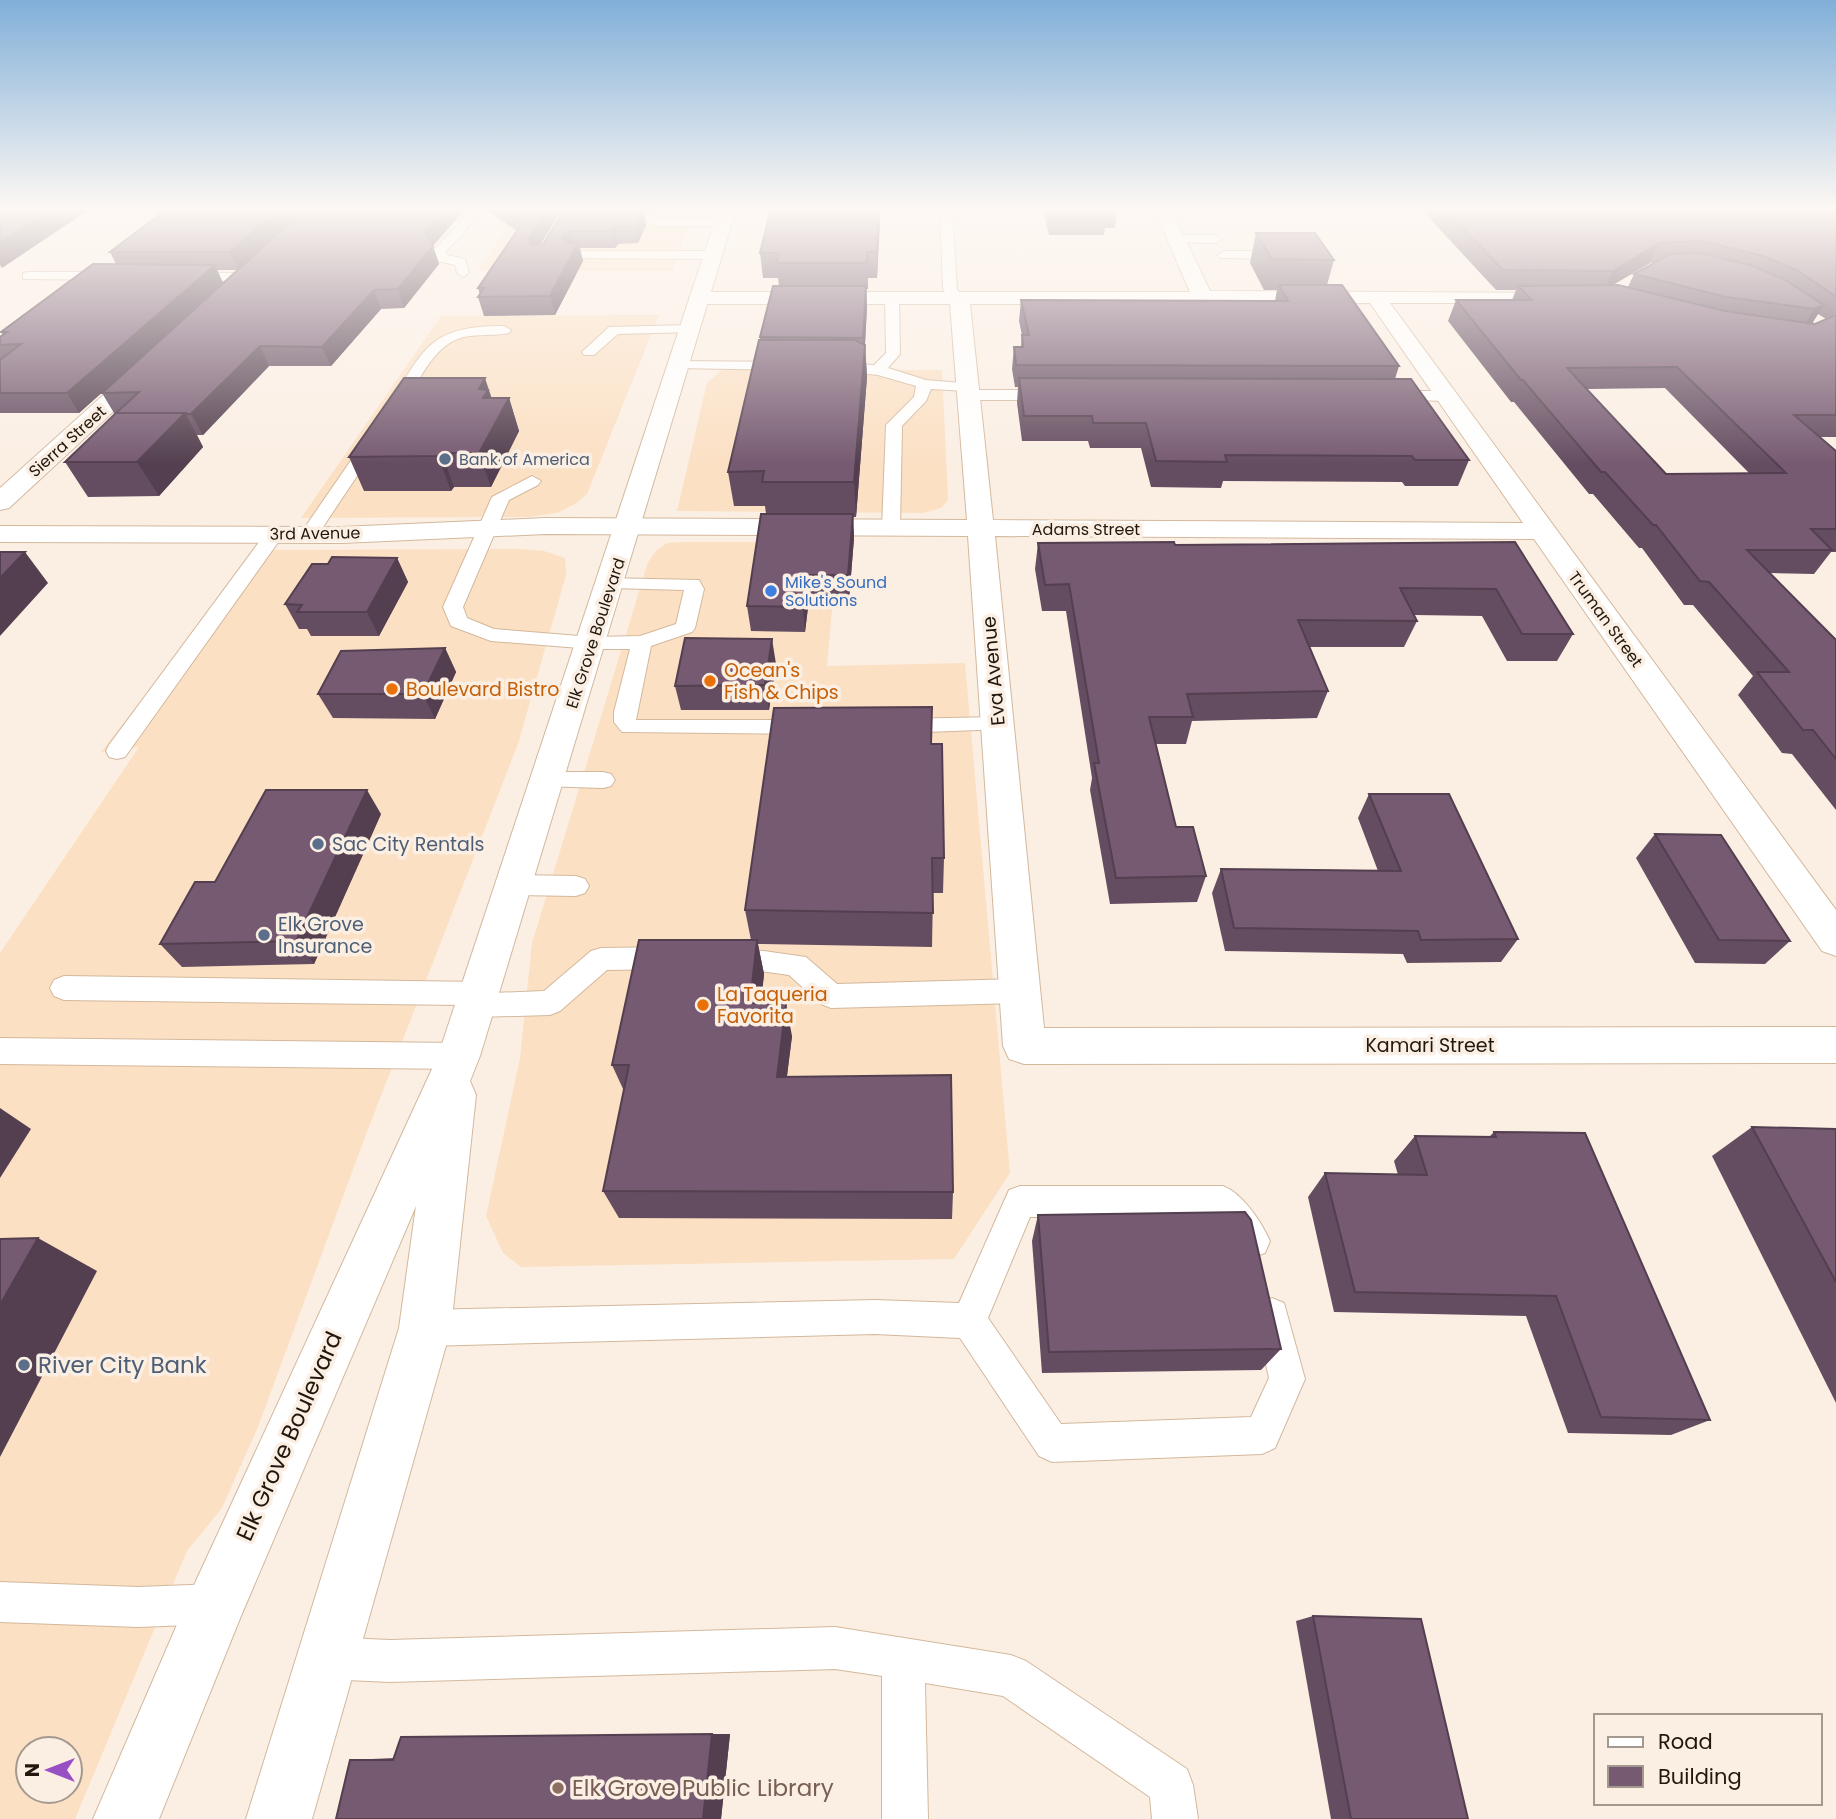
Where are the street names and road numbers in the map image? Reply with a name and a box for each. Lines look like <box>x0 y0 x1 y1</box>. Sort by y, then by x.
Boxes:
street label: Sierra Street <box>24 400 111 482</box>
street label: Adams Street <box>1032 518 1140 541</box>
street label: 3rd Avenue <box>270 521 361 546</box>
street label: Elk Grove Boulevard <box>560 555 631 711</box>
street label: Truman Street <box>1563 567 1648 672</box>
street label: Eva Avenue <box>975 615 1012 727</box>
street label: Kamari Street <box>1365 1032 1495 1059</box>
street label: Elk Grove Boulevard <box>228 1326 350 1546</box>

